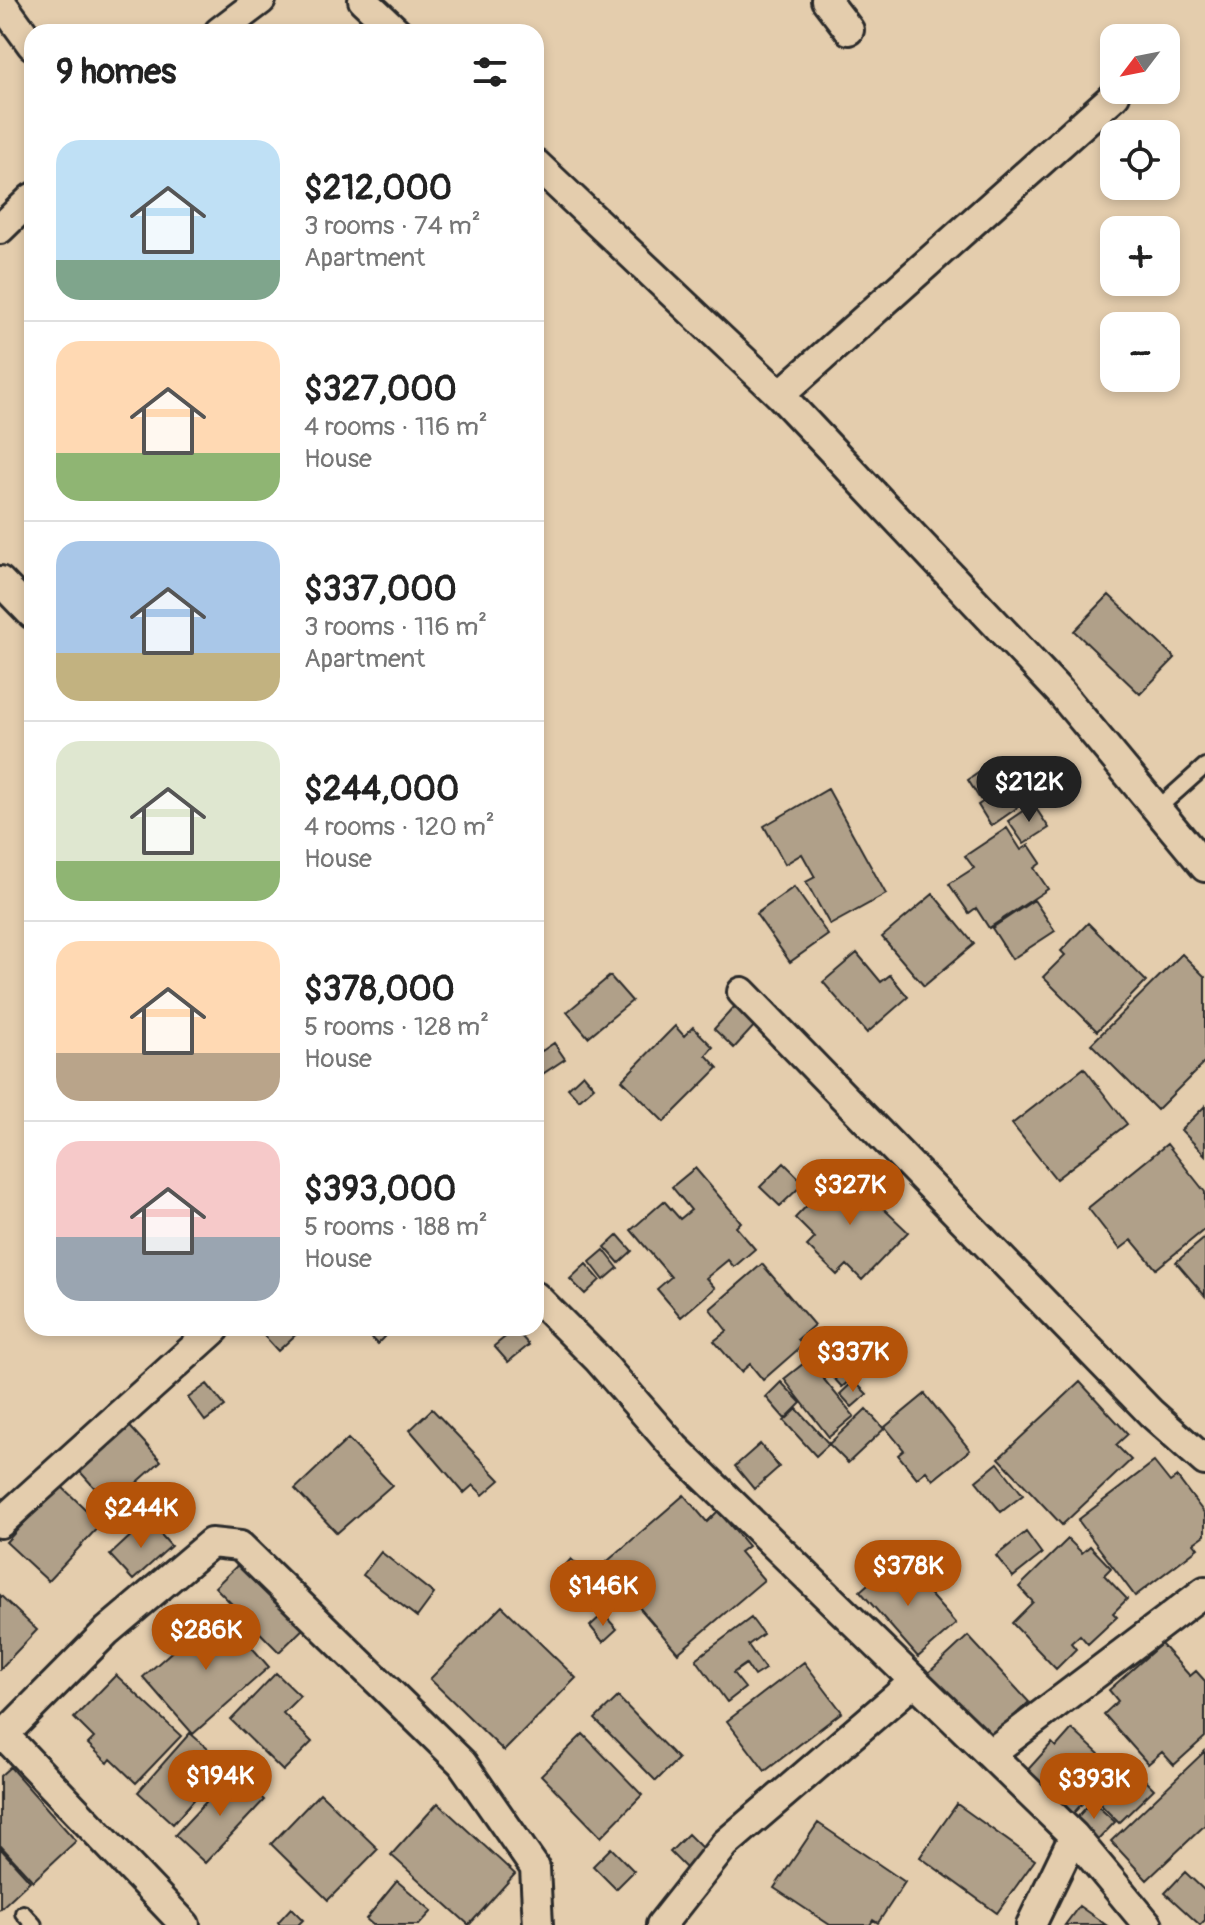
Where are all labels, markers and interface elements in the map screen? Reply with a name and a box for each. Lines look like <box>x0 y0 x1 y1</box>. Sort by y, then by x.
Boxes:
north arrow <box>1100 24 1180 104</box>
map controls <box>1100 24 1180 392</box>
icon: filters <box>468 50 512 94</box>
text: 9 homes <box>56 51 176 94</box>
button: locate <box>1100 120 1180 200</box>
text: $212,000 <box>304 167 452 210</box>
icon: home <box>120 172 216 268</box>
text: 3 rooms · 74 m² <box>304 210 481 242</box>
button: + <box>1100 216 1180 296</box>
text: Apartment <box>304 242 425 274</box>
button: − <box>1100 312 1180 392</box>
text: $327,000 <box>304 368 457 411</box>
icon: home <box>120 373 216 469</box>
text: 4 rooms · 116 m² <box>304 411 488 443</box>
text: House <box>304 443 372 475</box>
text: $337,000 <box>304 568 457 611</box>
icon: home <box>120 573 216 669</box>
text: 3 rooms · 116 m² <box>304 611 487 643</box>
text: Apartment <box>304 643 425 675</box>
pin: $212K <box>973 756 1085 824</box>
text: $212K <box>994 766 1064 798</box>
text: $244,000 <box>304 768 459 811</box>
icon: home <box>120 773 216 869</box>
text: 4 rooms · 120 m² <box>304 811 495 843</box>
text: House <box>304 843 372 875</box>
text: $378,000 <box>304 968 455 1011</box>
icon: home <box>120 973 216 1069</box>
text: 5 rooms · 128 m² <box>304 1011 489 1043</box>
text: House <box>304 1043 372 1075</box>
pin: $327K <box>794 1159 906 1227</box>
text: $393,000 <box>304 1168 456 1211</box>
text: $327K <box>814 1169 886 1201</box>
icon: home <box>120 1173 216 1269</box>
text: 5 rooms · 188 m² <box>304 1211 488 1243</box>
text: House <box>304 1243 372 1275</box>
pin: $337K <box>797 1326 909 1394</box>
text: $337K <box>817 1336 889 1368</box>
pin: $244K <box>85 1482 197 1550</box>
text: $244K <box>104 1492 178 1524</box>
pin: $378K <box>852 1540 964 1608</box>
text: $378K <box>872 1550 944 1582</box>
pin: $146K <box>547 1560 659 1628</box>
text: $146K <box>568 1570 638 1602</box>
pin: $286K <box>150 1604 262 1672</box>
text: $286K <box>170 1614 242 1646</box>
pin: $194K <box>164 1750 276 1818</box>
pin: $393K <box>1038 1753 1150 1821</box>
text: $194K <box>186 1760 254 1792</box>
text: $393K <box>1058 1763 1130 1795</box>

